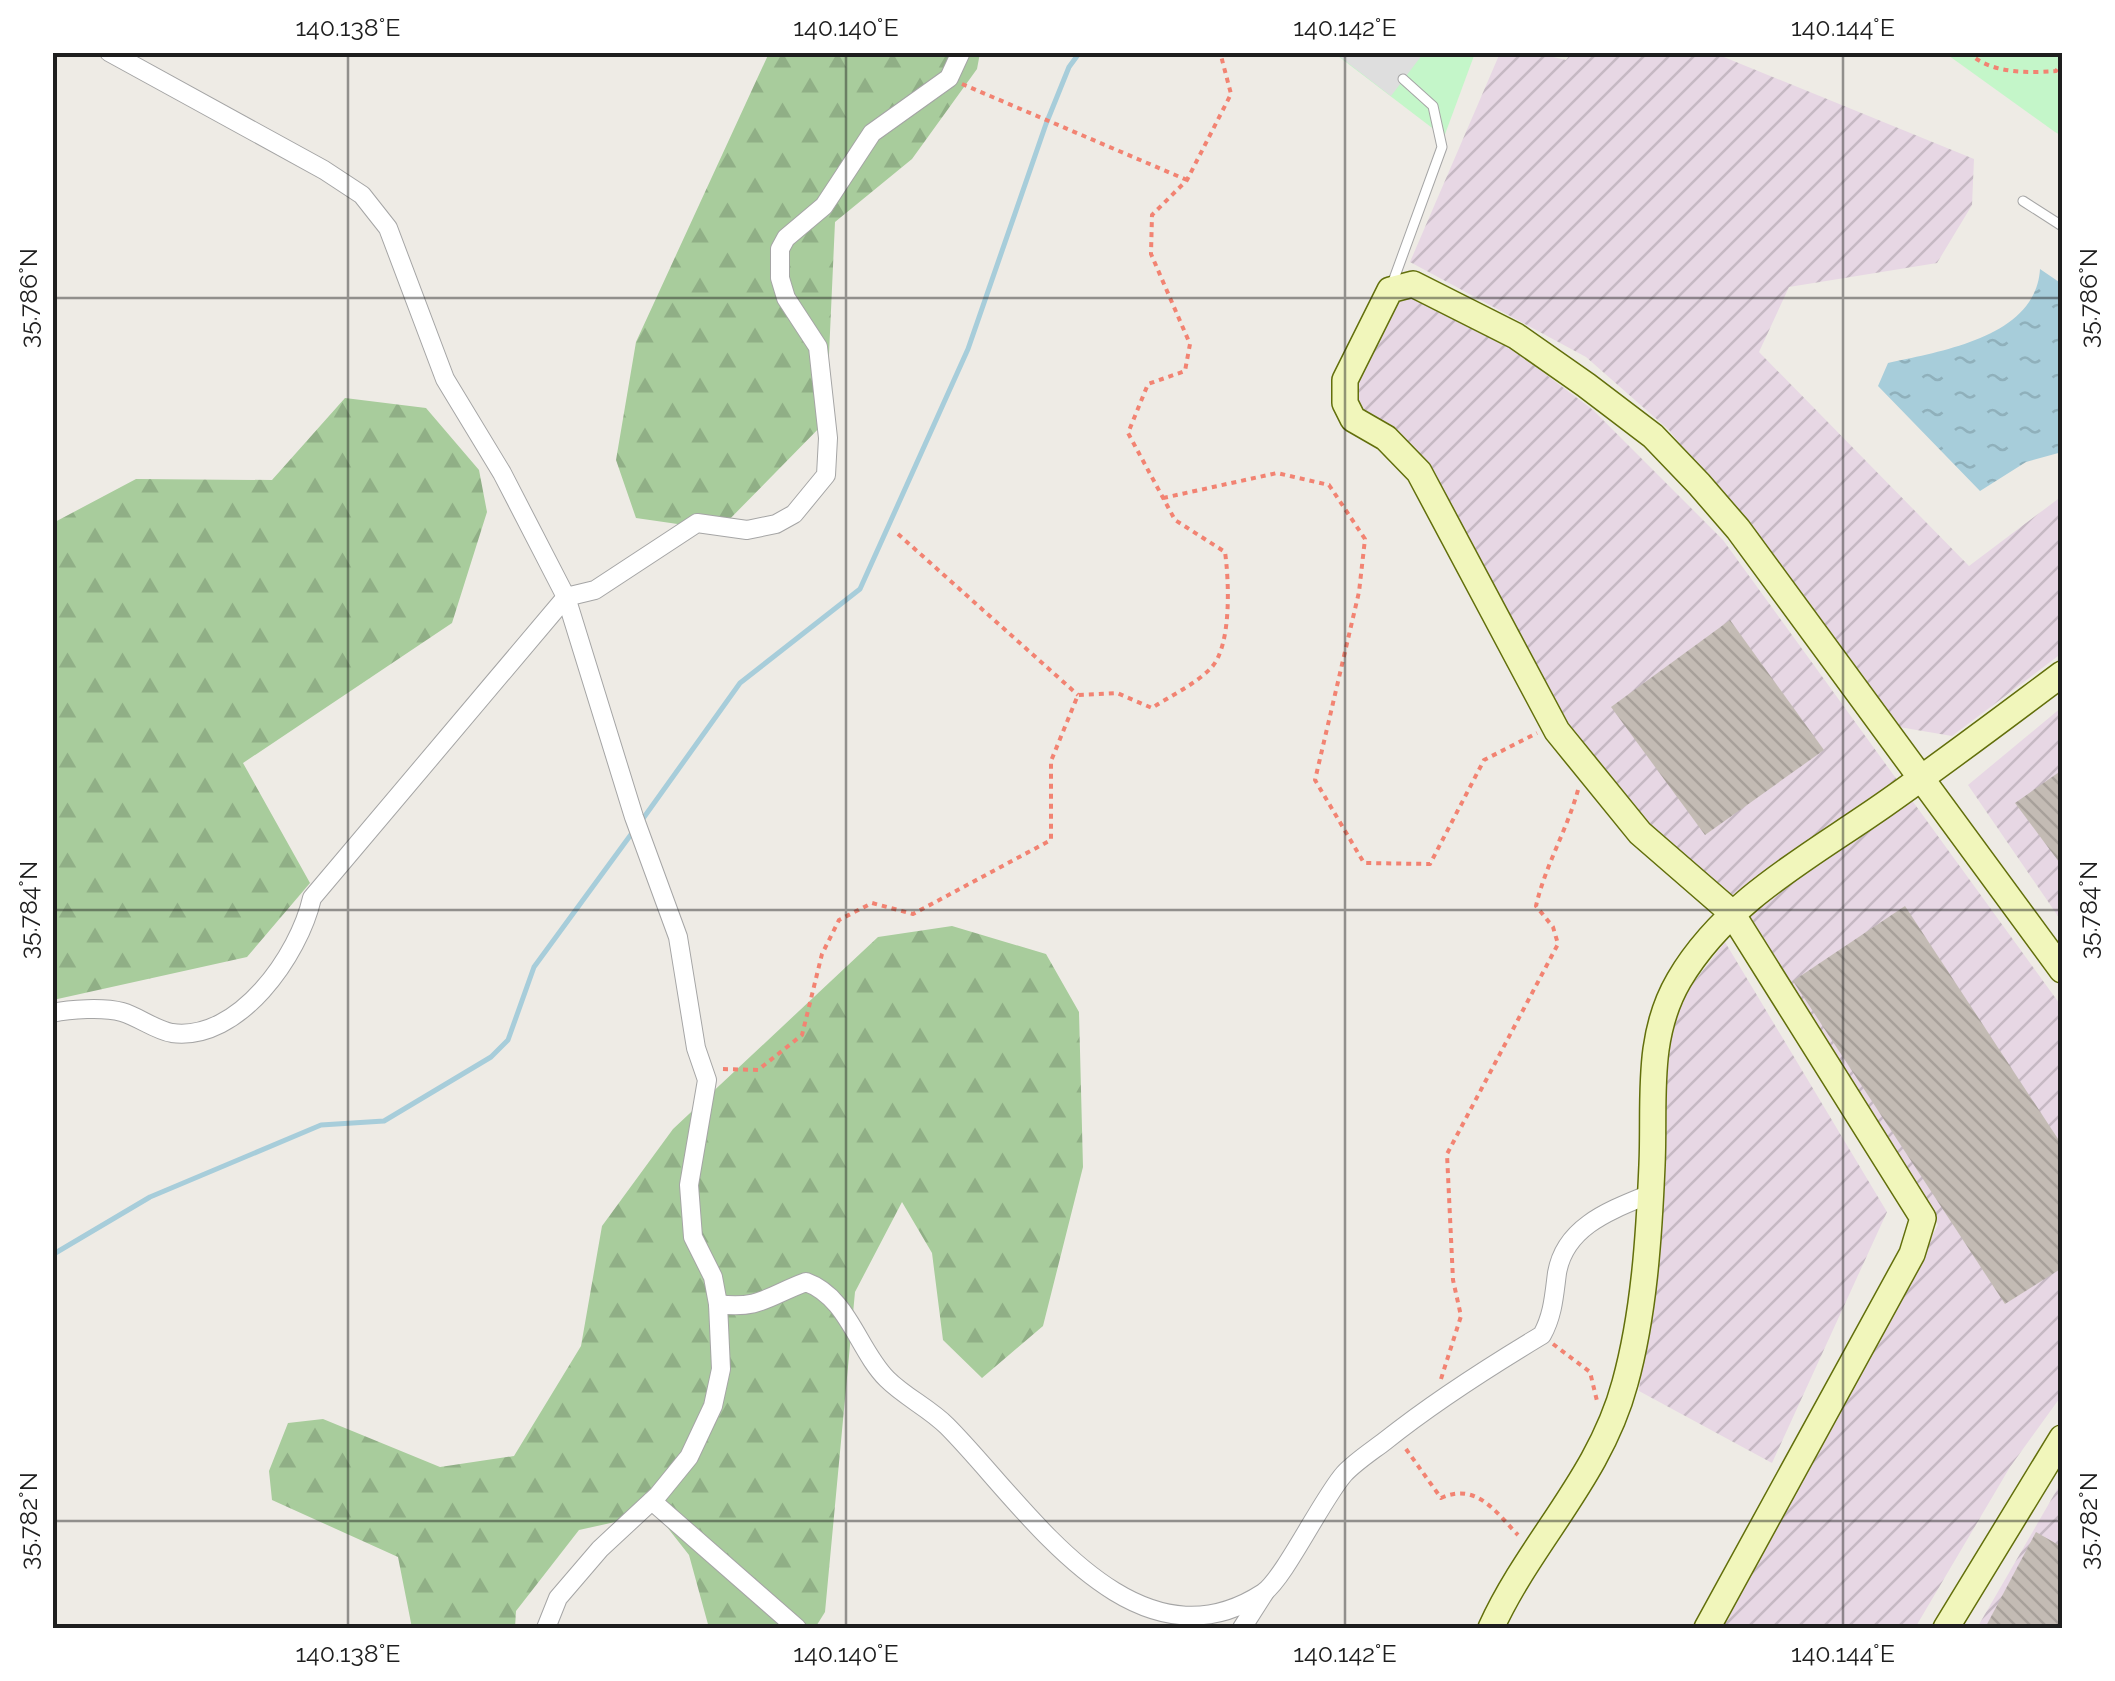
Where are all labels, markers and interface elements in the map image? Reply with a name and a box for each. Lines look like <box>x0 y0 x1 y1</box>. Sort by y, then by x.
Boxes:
text: 140.138°E <box>295 12 401 42</box>
text: 140.140°E <box>793 12 899 42</box>
text: 140.142°E <box>1293 12 1397 42</box>
text: 140.144°E <box>1791 12 1895 42</box>
text: 35.786°N <box>13 248 43 348</box>
text: 35.786°N <box>2073 248 2103 348</box>
text: 35.784°N <box>13 861 43 959</box>
text: 35.784°N <box>2073 861 2103 959</box>
text: 35.782°N <box>13 1472 43 1570</box>
text: 35.782°N <box>2073 1472 2103 1570</box>
text: 140.138°E <box>295 1638 401 1668</box>
text: 140.140°E <box>793 1638 899 1668</box>
text: 140.142°E <box>1293 1638 1397 1668</box>
text: 140.144°E <box>1791 1638 1895 1668</box>

